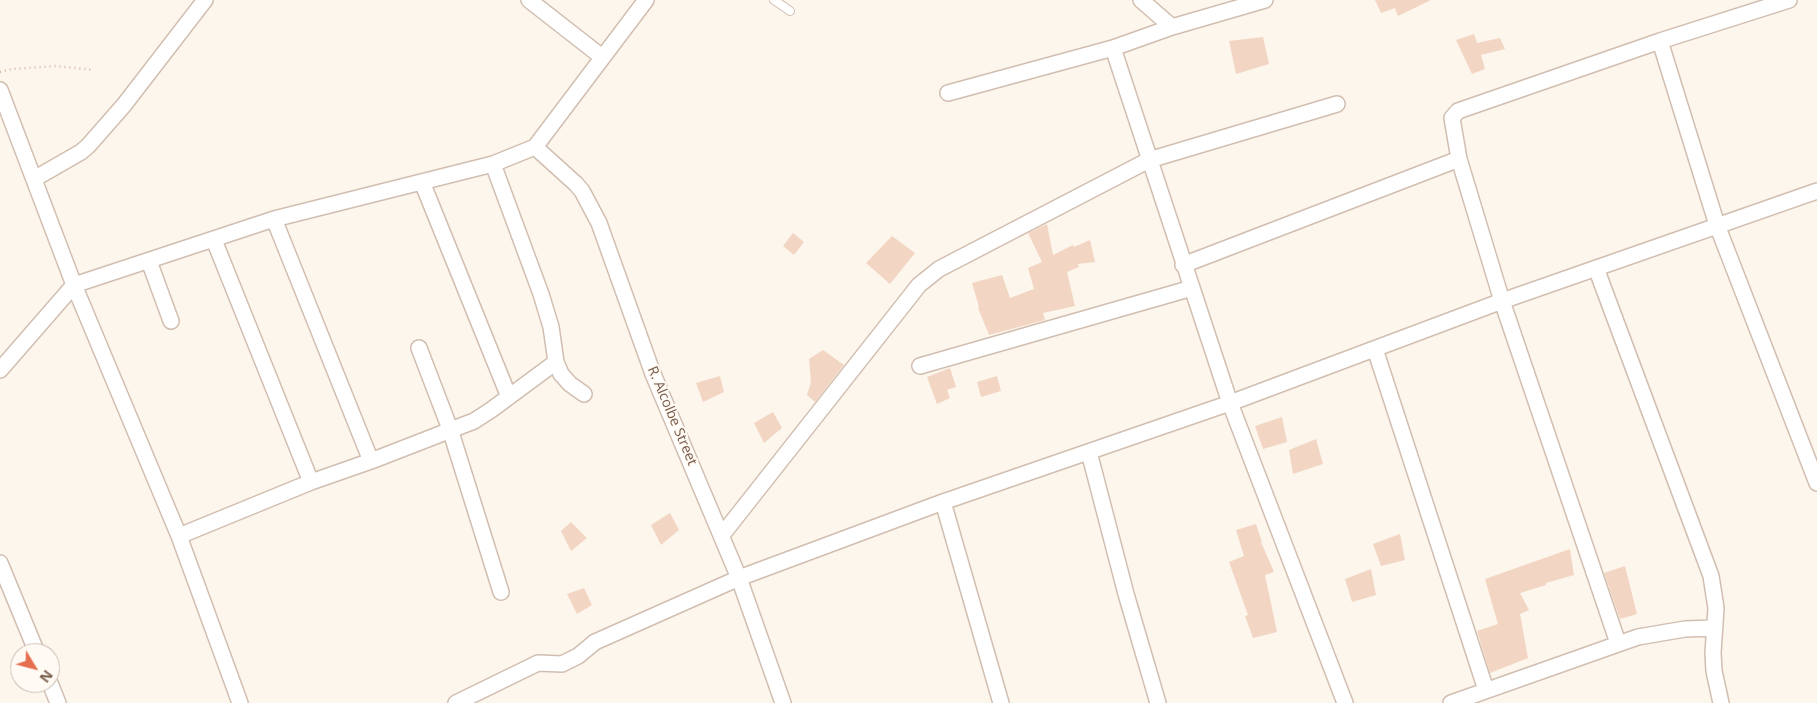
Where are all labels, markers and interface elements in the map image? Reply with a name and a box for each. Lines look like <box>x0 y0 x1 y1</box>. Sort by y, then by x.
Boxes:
street label: R. Alcolbe Street <box>644 364 700 468</box>
north arrow <box>10 643 60 693</box>
text: N <box>36 666 58 687</box>

